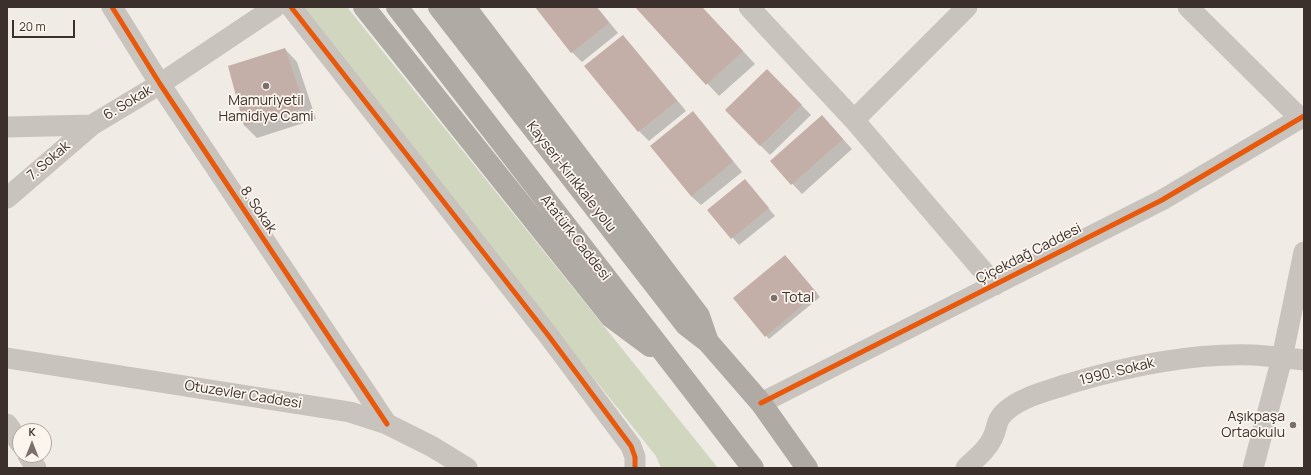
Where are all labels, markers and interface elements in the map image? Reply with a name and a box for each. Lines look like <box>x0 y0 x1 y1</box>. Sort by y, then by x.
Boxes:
scale bar <box>14 12 77 38</box>
text: 20 m <box>19 18 46 35</box>
marker: Mamuriyetil Hamidiye Cami <box>261 81 271 91</box>
street label: 6. Sokak <box>101 82 155 124</box>
place label: Mamuriyetil Hamidiye Cami <box>218 93 314 126</box>
street label: Kayseri-Kırıkkale yolu <box>523 118 619 236</box>
street label: 7. Sokak <box>24 138 74 184</box>
street label: 8. Sokak <box>236 183 280 237</box>
street label: Atatürk Caddesi <box>536 192 614 284</box>
street label: Çiçekdağ Caddesi <box>973 220 1085 288</box>
place label: Total <box>782 290 814 306</box>
marker: Total <box>769 293 779 303</box>
street label: 1990. Sokak <box>1078 355 1156 389</box>
street label: Otuzevler Caddesi <box>183 377 303 413</box>
place label: Aşıkpaşa Ortaokulu <box>1221 409 1285 442</box>
marker: Aşıkpaşa Ortaokulu <box>1288 420 1298 430</box>
north arrow <box>12 423 52 463</box>
text: K <box>28 424 36 439</box>

